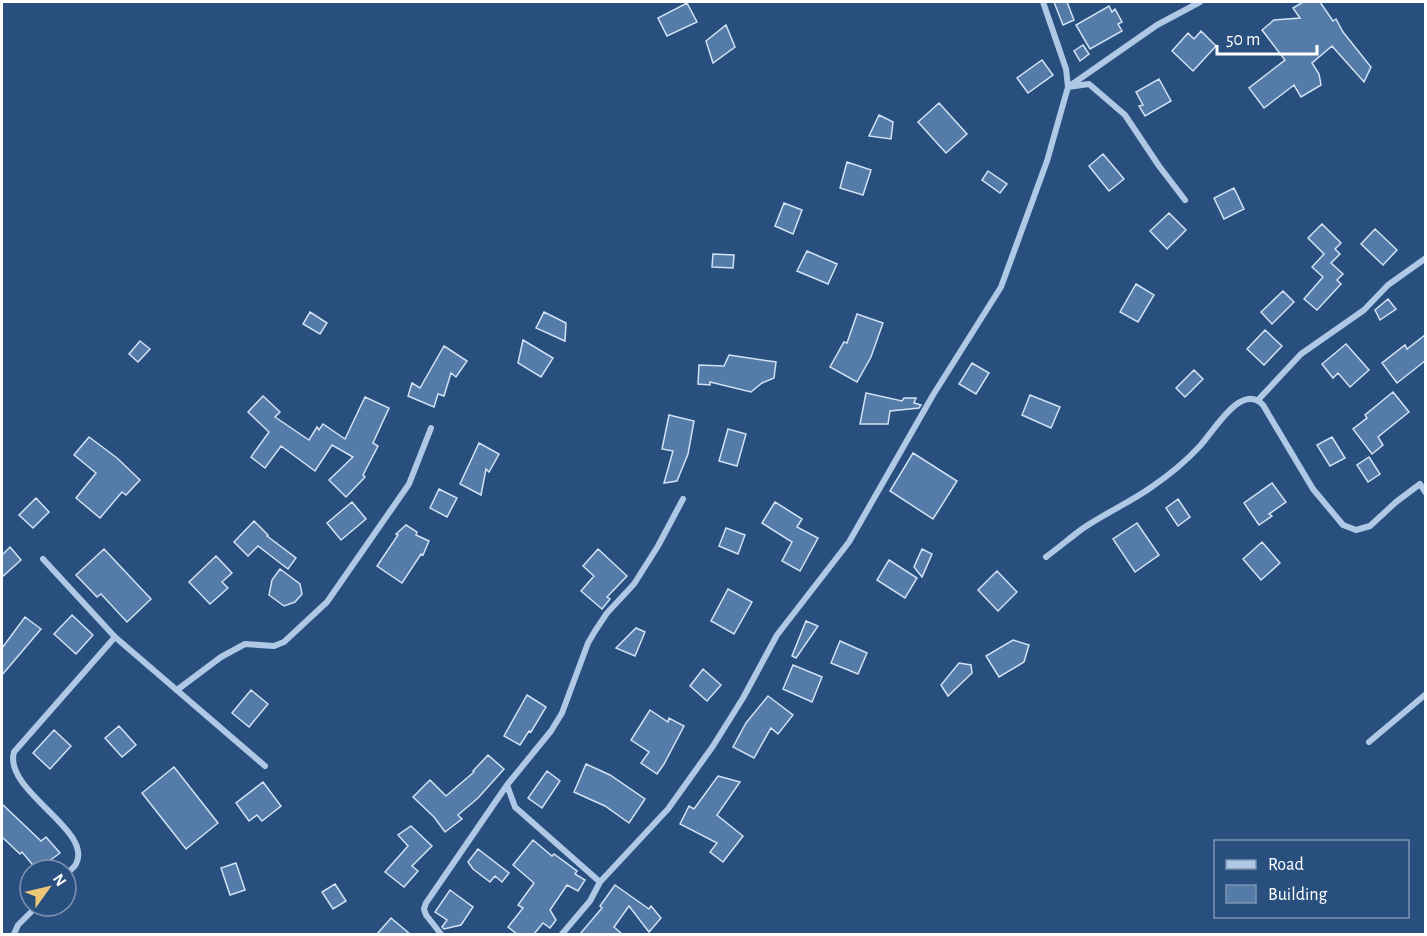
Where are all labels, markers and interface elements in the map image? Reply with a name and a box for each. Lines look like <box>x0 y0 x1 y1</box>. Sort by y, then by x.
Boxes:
scale bar <box>1217 18 1318 56</box>
text: 50 m <box>1226 31 1260 49</box>
legend <box>1214 840 1409 918</box>
text: Road <box>1268 856 1304 874</box>
north arrow <box>18 858 78 918</box>
text: N <box>50 871 69 889</box>
text: Building <box>1268 886 1328 904</box>

